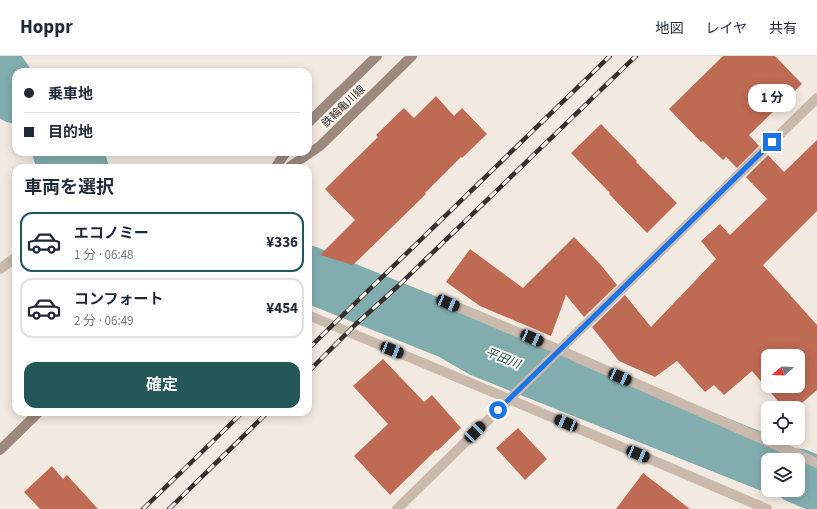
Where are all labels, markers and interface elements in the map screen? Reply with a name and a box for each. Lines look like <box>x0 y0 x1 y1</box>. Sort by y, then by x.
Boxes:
text: Hoppr <box>20 14 73 41</box>
text: 地図 <box>655 19 683 39</box>
text: レイヤ <box>705 19 747 39</box>
text: 共有 <box>769 19 797 39</box>
street label: 鉄輪亀川線 <box>318 82 368 131</box>
text: 乗車地 <box>48 84 93 105</box>
callout: 1 分 <box>748 84 796 112</box>
text: 1 分 <box>761 89 783 107</box>
text: 目的地 <box>48 122 93 143</box>
route end <box>763 133 781 151</box>
text: 車両を選択 <box>24 175 114 200</box>
text: エコノミー <box>74 223 149 244</box>
icon: car <box>26 224 62 260</box>
text: ¥336 <box>266 232 298 253</box>
text: 1 分 · 06:48 <box>74 246 134 264</box>
text: コンフォート <box>74 289 164 310</box>
icon: car <box>26 290 62 326</box>
car <box>435 293 461 313</box>
text: ¥454 <box>266 298 298 319</box>
text: 2 分 · 06:49 <box>74 312 134 330</box>
car <box>519 328 545 348</box>
car <box>379 340 405 360</box>
water label: 平田川 <box>483 344 525 374</box>
north arrow <box>761 349 805 393</box>
map controls <box>761 349 805 497</box>
button: 確定 <box>24 362 300 408</box>
car <box>607 367 633 387</box>
route start <box>489 401 507 419</box>
button: locate <box>761 401 805 445</box>
car <box>553 413 579 433</box>
car <box>462 419 488 445</box>
car <box>625 444 651 464</box>
button: layers <box>761 453 805 497</box>

